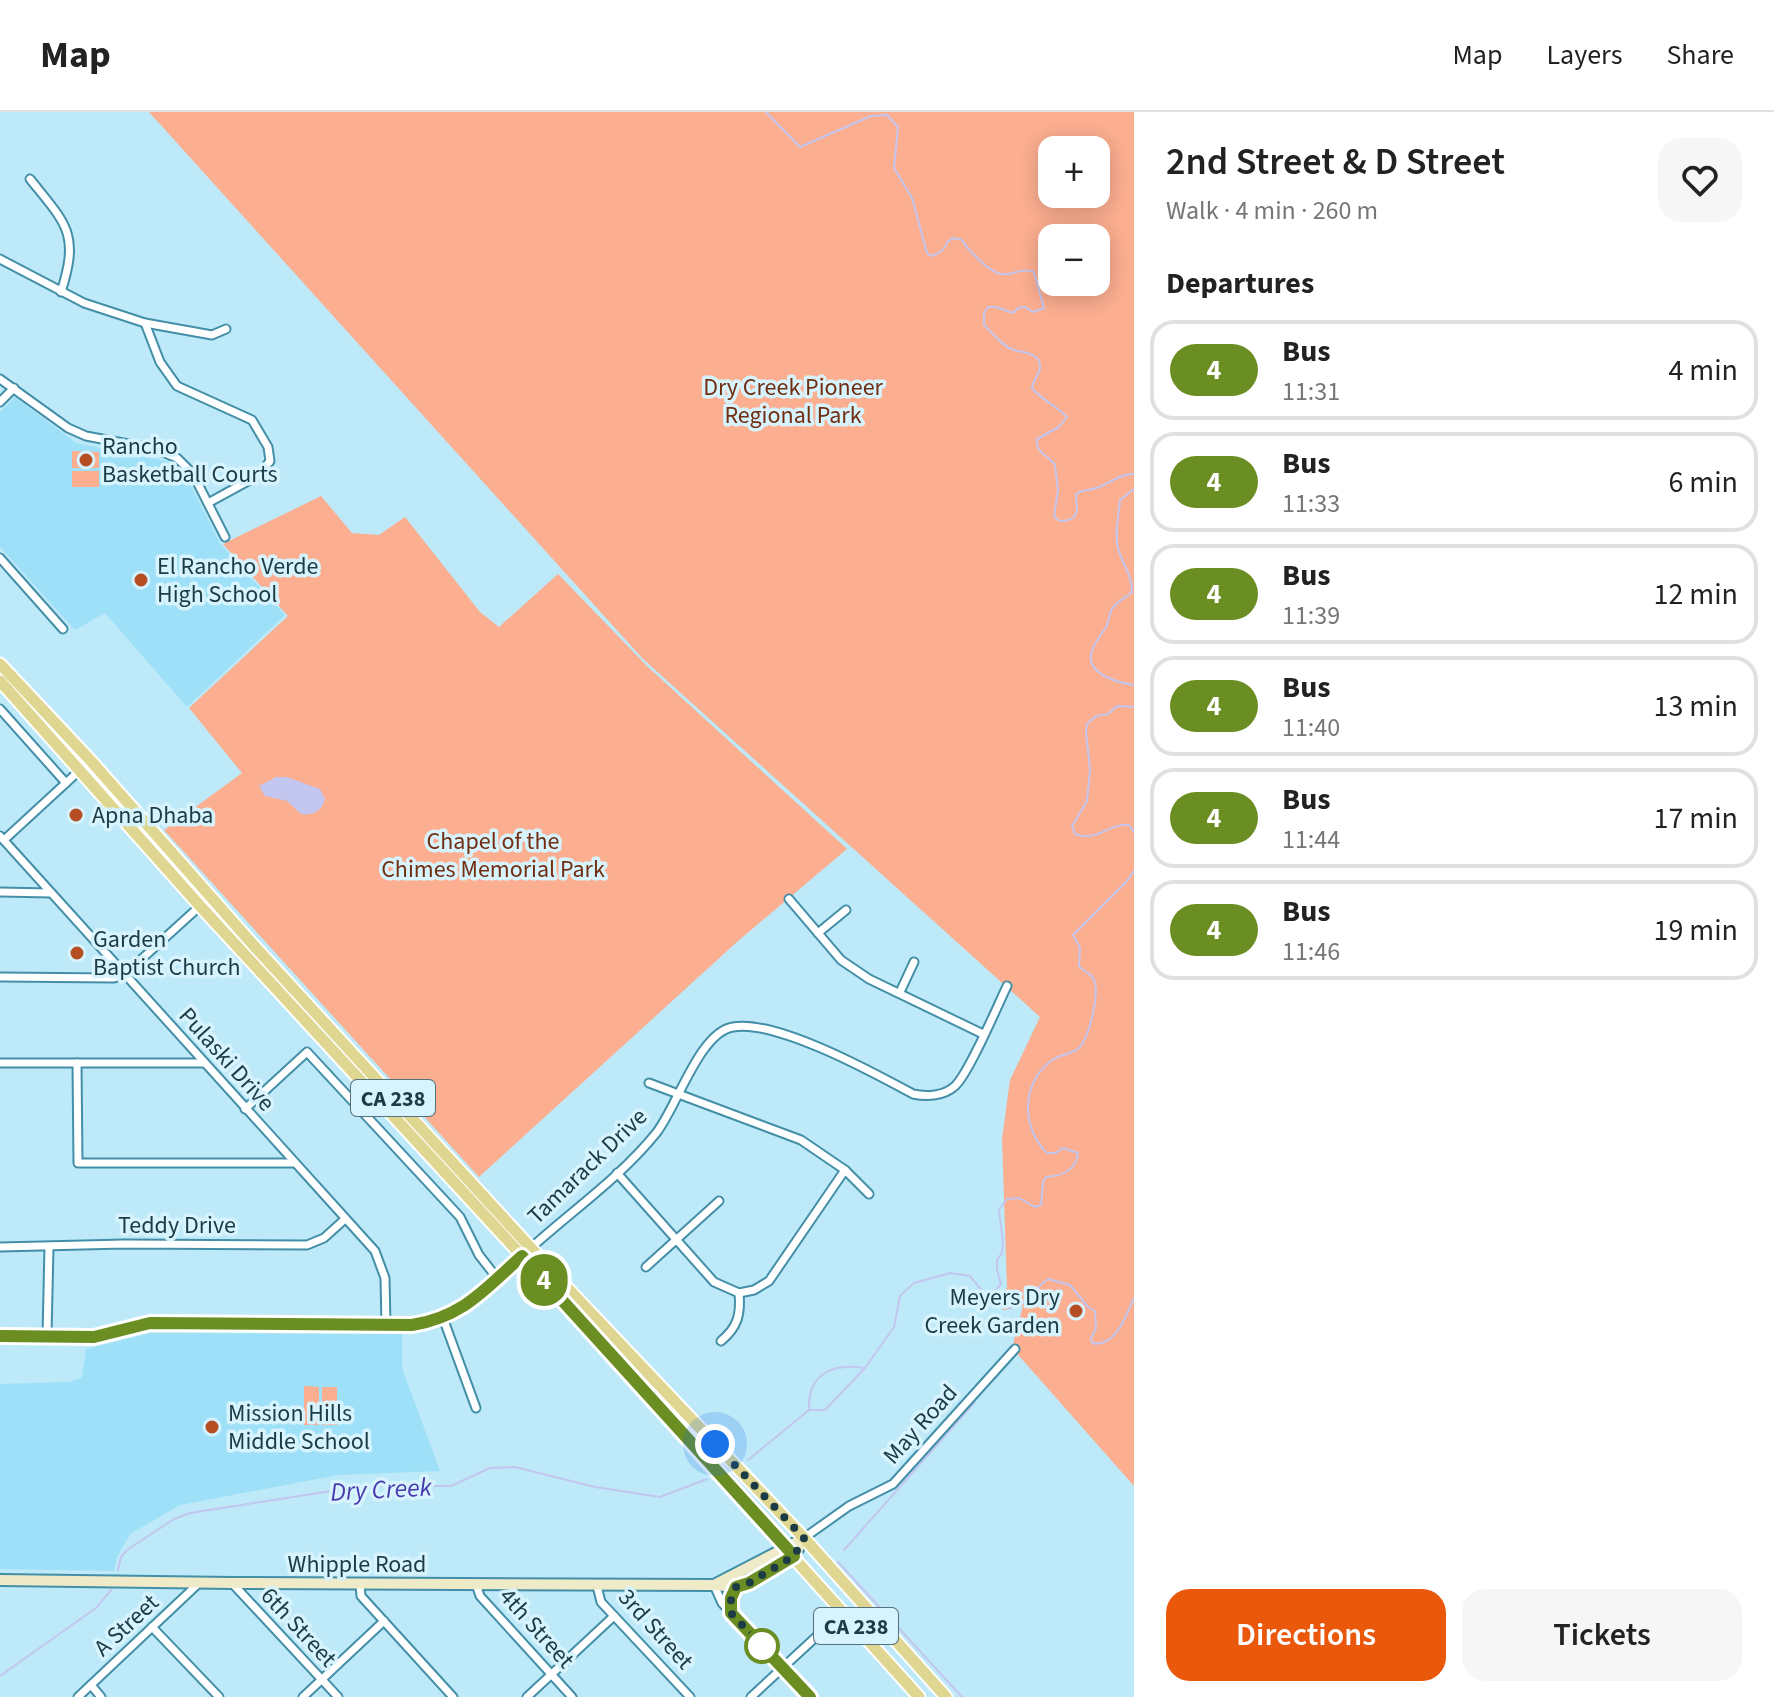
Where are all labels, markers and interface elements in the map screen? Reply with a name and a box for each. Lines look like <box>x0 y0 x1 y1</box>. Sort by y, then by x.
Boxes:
text: Map <box>40 28 111 82</box>
text: Map <box>1452 35 1502 75</box>
text: Layers <box>1546 35 1622 75</box>
text: Share <box>1666 35 1734 75</box>
text: 2nd Street & D Street <box>1166 135 1505 189</box>
map controls <box>1038 136 1110 296</box>
button: + <box>1038 136 1110 208</box>
button: heart <box>1658 138 1742 222</box>
text: Walk · 4 min · 260 m <box>1166 192 1378 229</box>
button: − <box>1038 224 1110 296</box>
text: Departures <box>1166 262 1314 305</box>
text: Bus <box>1282 330 1330 373</box>
text: 4 min <box>1668 349 1738 392</box>
text: 4 <box>1207 350 1221 390</box>
park label: Dry Creek Pioneer Regional Park <box>703 370 884 433</box>
text: 11:31 <box>1282 373 1340 410</box>
place label: Rancho Basketball Courts <box>102 429 278 492</box>
text: Bus <box>1282 442 1330 485</box>
marker: Rancho Basketball Courts <box>77 451 95 469</box>
text: 6 min <box>1668 461 1738 504</box>
text: 4 <box>1207 462 1221 502</box>
text: 11:33 <box>1282 485 1340 522</box>
place label: El Rancho Verde High School <box>157 549 318 612</box>
text: Bus <box>1282 554 1330 597</box>
marker: El Rancho Verde High School <box>132 571 150 589</box>
text: 12 min <box>1654 573 1738 616</box>
text: 4 <box>1207 574 1221 614</box>
text: 11:39 <box>1282 597 1340 634</box>
text: Bus <box>1282 666 1330 709</box>
text: 13 min <box>1654 685 1738 728</box>
text: 4 <box>1207 686 1221 726</box>
text: 11:40 <box>1282 709 1340 746</box>
text: Bus <box>1282 778 1330 821</box>
text: 17 min <box>1654 797 1738 840</box>
place label: Apna Dhaba <box>92 798 213 833</box>
text: 4 <box>1207 798 1221 838</box>
marker: Apna Dhaba <box>67 806 85 824</box>
text: 11:44 <box>1282 821 1340 858</box>
park label: Chapel of the Chimes Memorial Park <box>381 824 605 887</box>
text: Bus <box>1282 890 1330 933</box>
text: 19 min <box>1654 909 1738 952</box>
text: 4 <box>1207 910 1221 950</box>
place label: Garden Baptist Church <box>93 922 241 985</box>
text: 11:46 <box>1282 933 1340 970</box>
marker: Garden Baptist Church <box>68 944 86 962</box>
street label: Pulaski Drive <box>170 1000 283 1119</box>
road number: CA 238 <box>351 1080 435 1116</box>
street label: Tamarack Drive <box>520 1100 655 1233</box>
street label: Teddy Drive <box>118 1208 236 1243</box>
line badge: 4 <box>518 1254 570 1306</box>
text: 4 <box>537 1260 551 1300</box>
place label: Meyers Dry Creek Garden <box>924 1280 1060 1343</box>
marker: Meyers Dry Creek Garden <box>1067 1302 1085 1320</box>
street label: May Road <box>875 1377 966 1472</box>
place label: Mission Hills Middle School <box>228 1396 370 1459</box>
marker: Mission Hills Middle School <box>203 1418 221 1436</box>
your location <box>695 1424 735 1464</box>
water label: Dry Creek <box>329 1468 433 1511</box>
street label: Whipple Road <box>288 1547 426 1582</box>
street label: 6th Street <box>252 1580 345 1675</box>
street label: 4th Street <box>491 1580 582 1676</box>
street label: 3rd Street <box>610 1581 702 1678</box>
street label: A Street <box>86 1586 167 1665</box>
button: Directions <box>1166 1589 1446 1681</box>
button: Tickets <box>1462 1589 1742 1681</box>
road number: CA 238 <box>814 1608 898 1644</box>
unlabelled marker <box>745 1629 779 1663</box>

